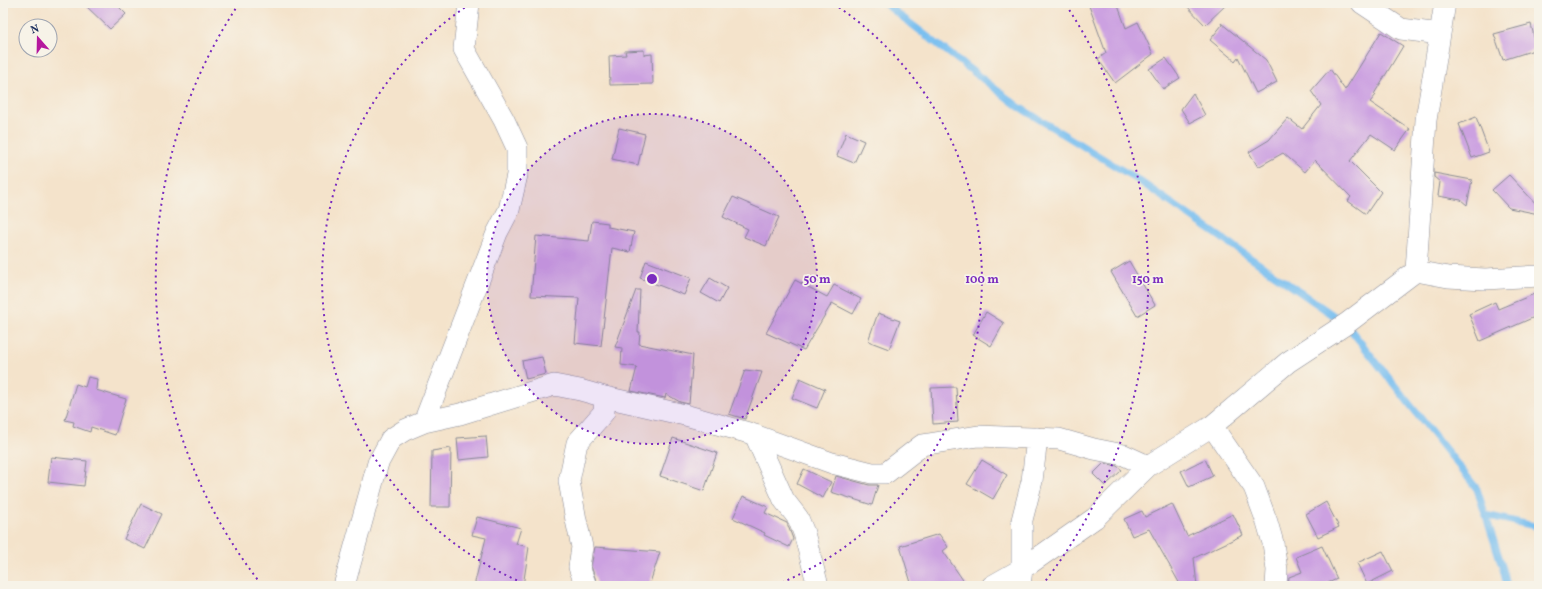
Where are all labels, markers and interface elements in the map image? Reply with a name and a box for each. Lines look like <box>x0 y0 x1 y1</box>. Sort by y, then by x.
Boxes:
north arrow <box>18 18 58 58</box>
text: N <box>29 22 41 38</box>
centre of rings <box>645 272 659 286</box>
text: 50 m <box>803 272 831 288</box>
text: 100 m <box>965 272 999 288</box>
text: 150 m <box>1132 272 1164 288</box>

